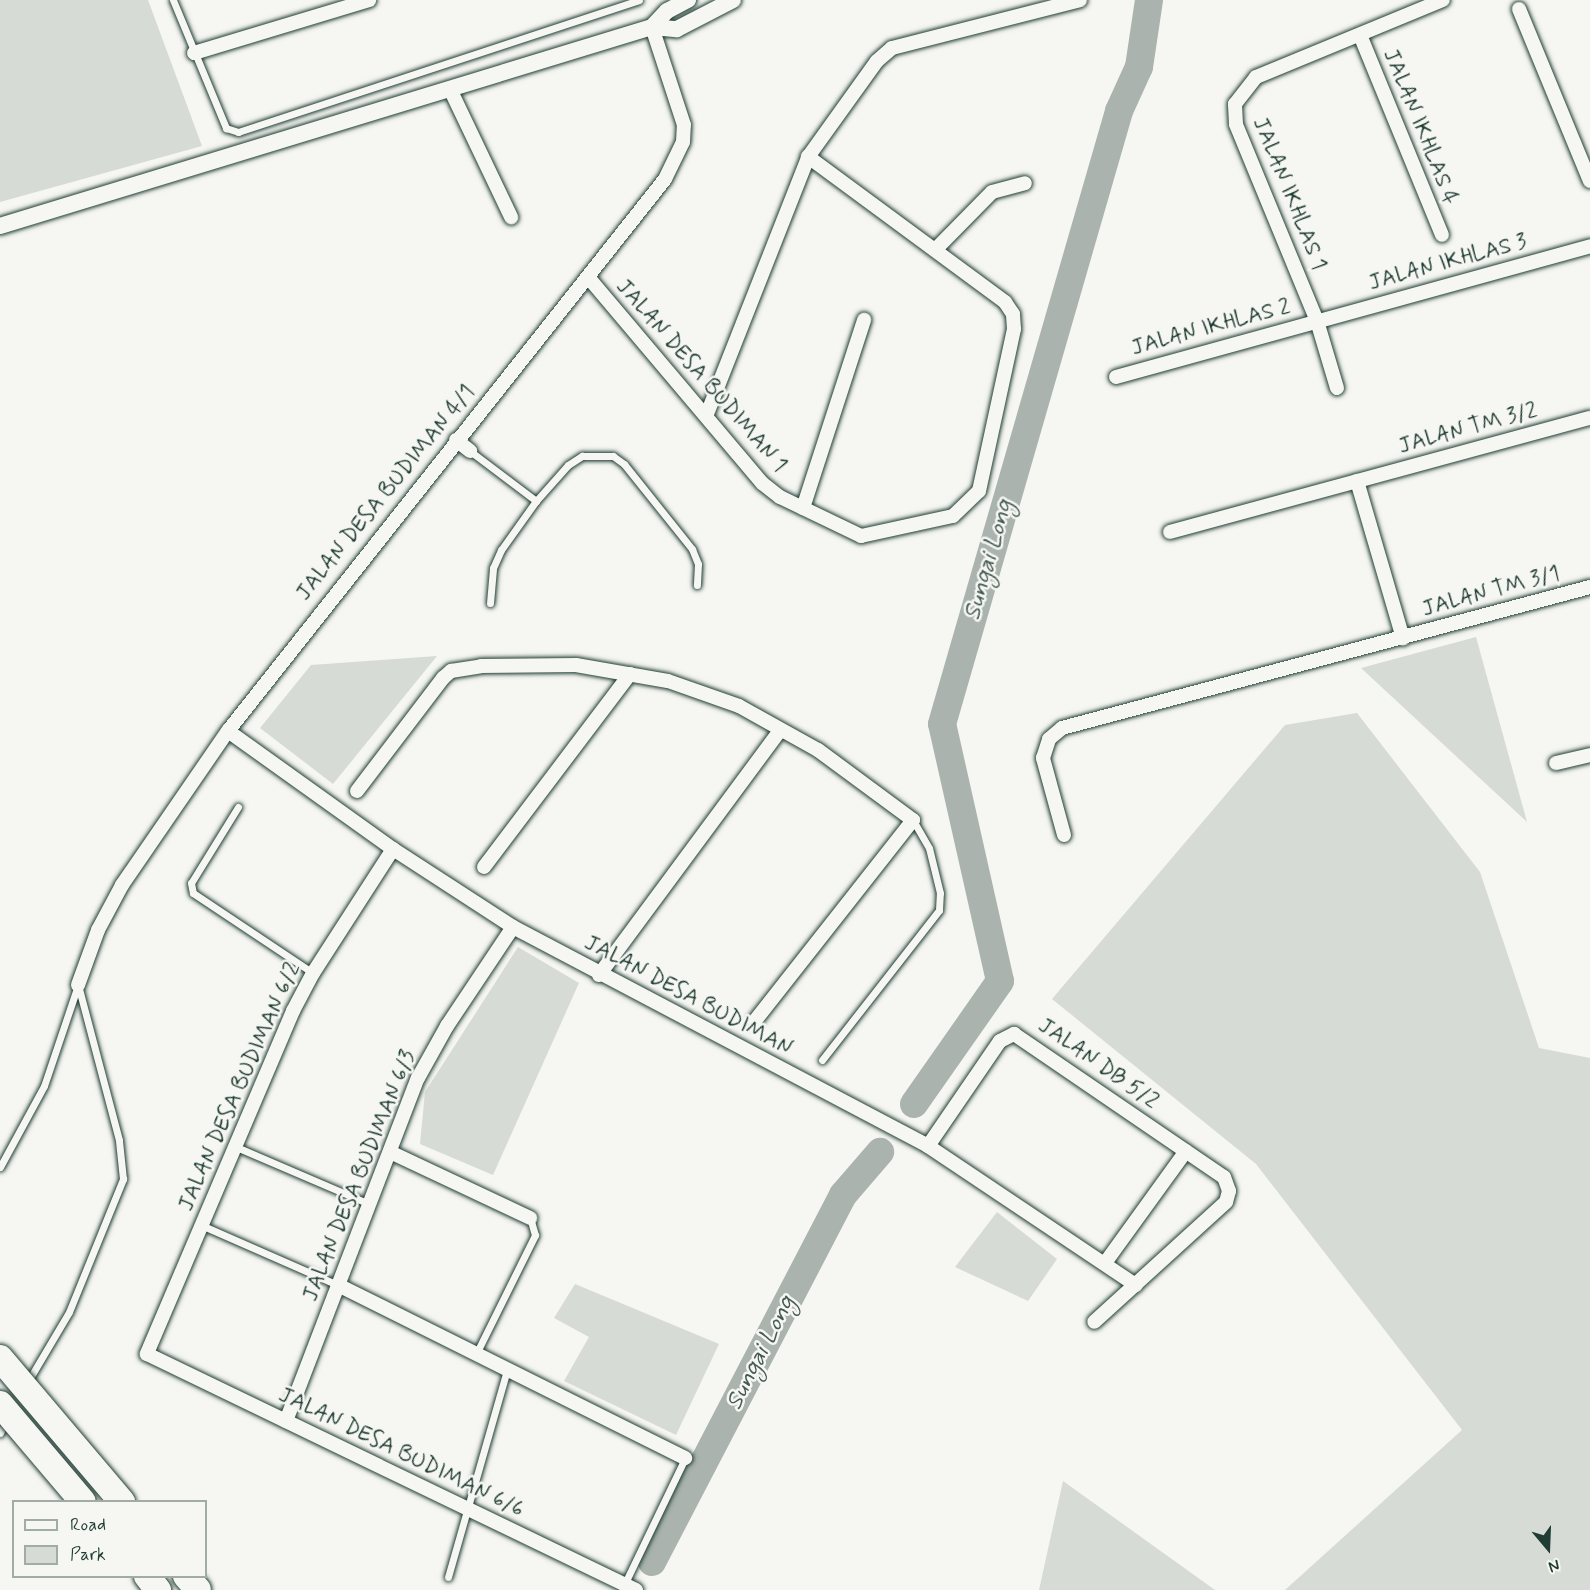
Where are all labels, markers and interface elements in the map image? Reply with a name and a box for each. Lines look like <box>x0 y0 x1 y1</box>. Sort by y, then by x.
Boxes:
street label: JALAN IKHLAS 4 <box>1376 43 1464 211</box>
street label: JALAN IKHLAS 1 <box>1245 112 1333 276</box>
street label: JALAN IKHLAS 3 <box>1364 229 1532 297</box>
street label: JALAN DESA BUDIMAN 1 <box>609 273 793 479</box>
street label: JALAN IKHLAS 2 <box>1127 294 1295 362</box>
street label: JALAN DESA BUDIMAN 4/1 <box>290 379 482 607</box>
street label: JALAN TM 3/2 <box>1396 398 1540 460</box>
water label: Sungai Long <box>958 497 1020 623</box>
street label: JALAN TM 3/1 <box>1419 561 1563 623</box>
street label: JALAN DESA BUDIMAN <box>579 929 797 1063</box>
street label: JALAN DESA BUDIMAN 6/2 <box>173 958 307 1216</box>
street label: JALAN DB 5/2 <box>1033 1013 1163 1115</box>
street label: JALAN DESA BUDIMAN 6/3 <box>297 1046 423 1306</box>
water label: Sungai Long <box>720 1291 802 1415</box>
street label: JALAN DESA BUDIMAN 6/6 <box>273 1382 529 1524</box>
legend <box>12 1500 207 1578</box>
text: Road <box>70 1513 106 1537</box>
north arrow <box>1518 1518 1578 1578</box>
text: Park <box>70 1543 106 1567</box>
text: N <box>1546 1554 1562 1577</box>

